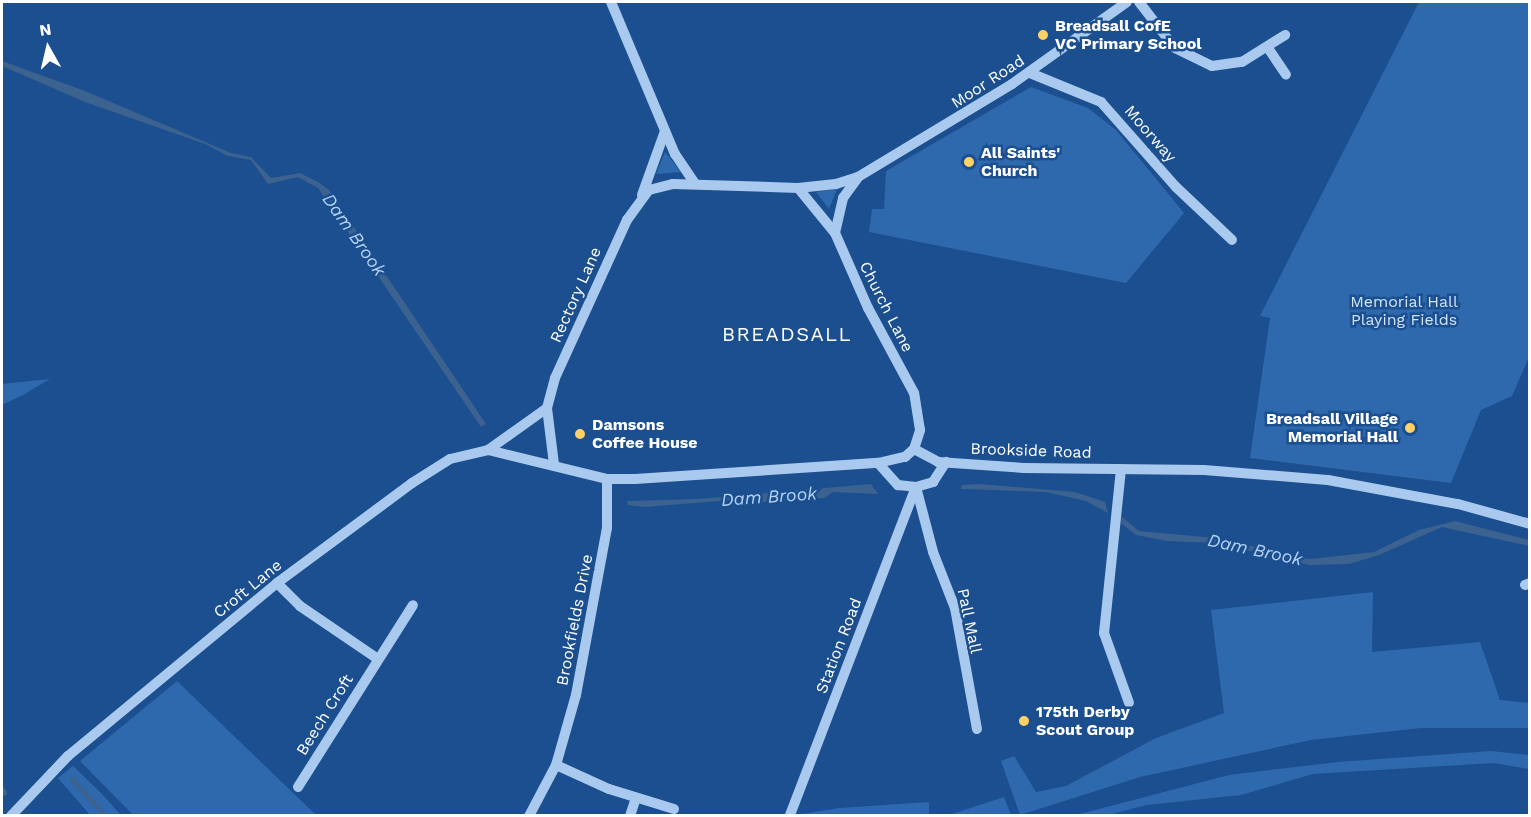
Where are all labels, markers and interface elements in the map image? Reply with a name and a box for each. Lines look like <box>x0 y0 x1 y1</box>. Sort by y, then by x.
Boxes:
place label: Breadsall CofE VC Primary School <box>1055 16 1202 54</box>
north arrow <box>18 18 78 78</box>
text: N <box>38 19 53 40</box>
marker: Breadsall CofE VC Primary School <box>1036 28 1050 42</box>
street label: Moor Road <box>948 51 1028 113</box>
street label: Moorway <box>1120 102 1180 166</box>
place label: All Saints' Church <box>981 143 1060 181</box>
marker: All Saints' Church <box>962 155 976 169</box>
water label: Dam Brook <box>318 189 390 281</box>
street label: Rectory Lane <box>546 244 606 346</box>
street label: Church Lane <box>855 258 917 356</box>
park label: Memorial Hall Playing Fields <box>1350 292 1458 330</box>
district label: BREADSALL <box>722 322 852 346</box>
place label: Breadsall Village Memorial Hall <box>1265 409 1398 447</box>
place label: Damsons Coffee House <box>592 415 698 453</box>
marker: Breadsall Village Memorial Hall <box>1403 421 1417 435</box>
marker: Damsons Coffee House <box>573 427 587 441</box>
street label: Brookside Road <box>970 439 1092 463</box>
water label: Dam Brook <box>720 483 818 511</box>
water label: Dam Brook <box>1206 529 1304 571</box>
street label: Brookfields Drive <box>553 553 597 687</box>
street label: Croft Lane <box>210 556 286 622</box>
street label: Pall Mall <box>953 586 985 656</box>
street label: Station Road <box>812 596 866 696</box>
street label: Beech Croft <box>292 671 358 759</box>
place label: 175th Derby Scout Group <box>1036 702 1134 740</box>
marker: 175th Derby Scout Group <box>1017 714 1031 728</box>

